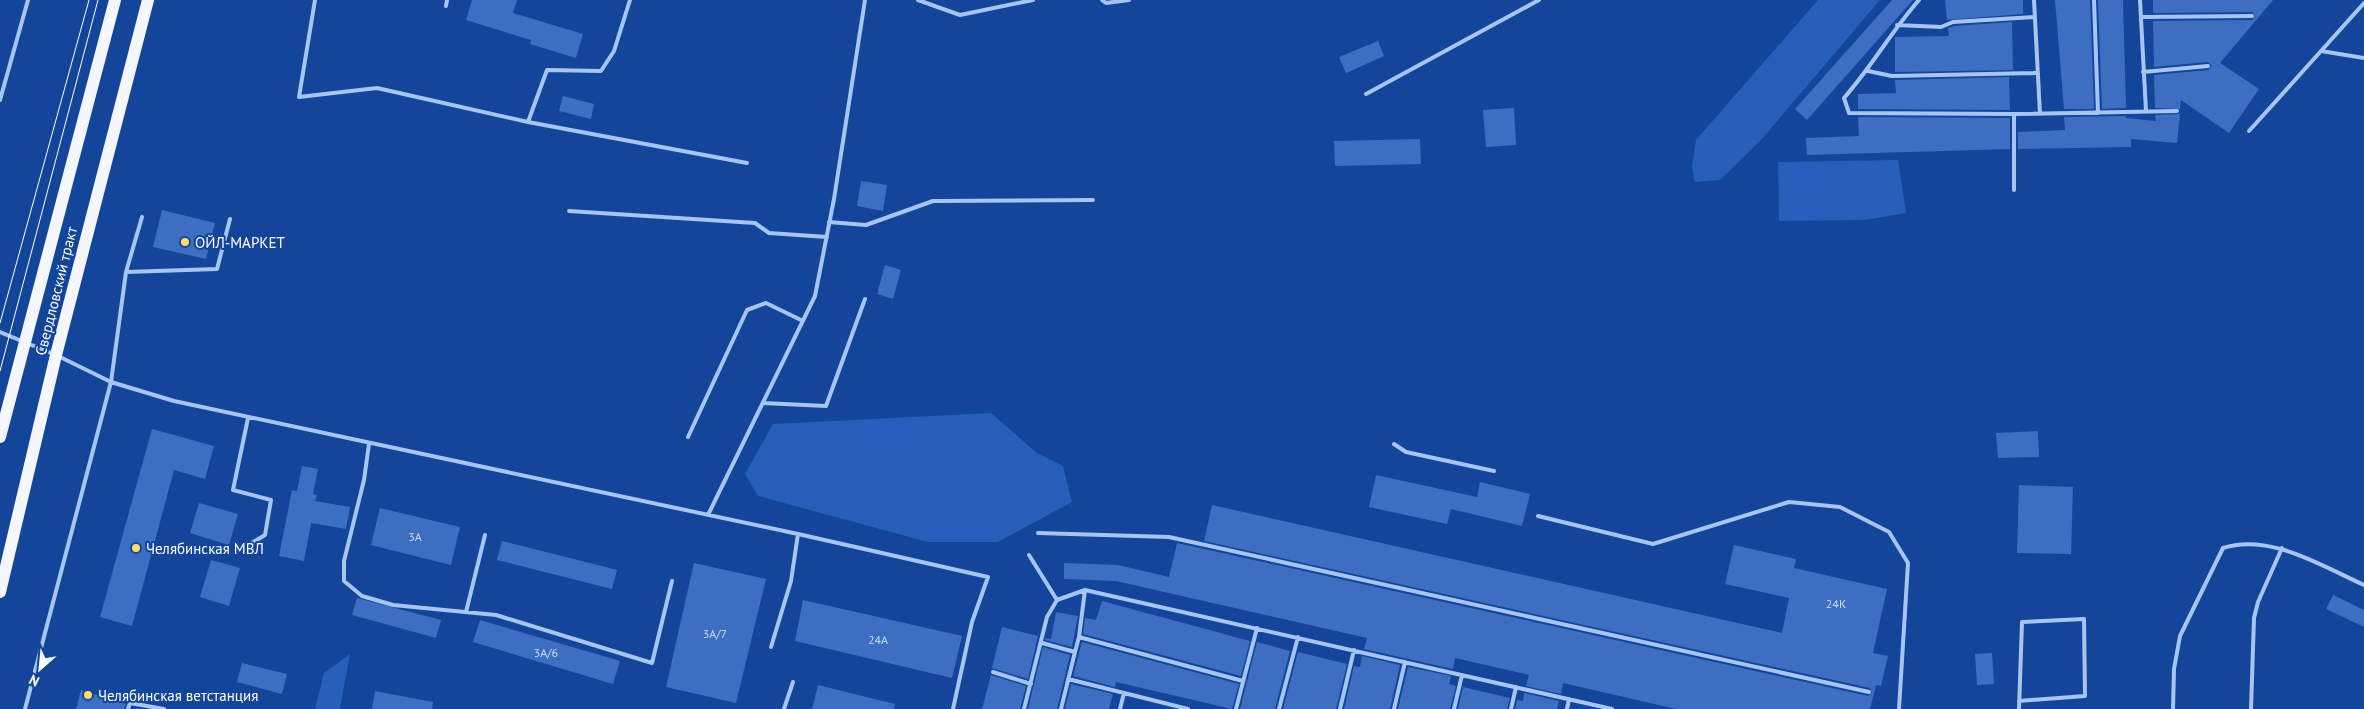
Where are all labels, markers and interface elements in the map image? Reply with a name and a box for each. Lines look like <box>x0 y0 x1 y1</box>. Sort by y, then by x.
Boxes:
street label: Свердловский тракт <box>31 225 81 357</box>
place label: ОЙЛ-МАРКЕТ <box>195 233 285 252</box>
marker: ОЙЛ-МАРКЕТ <box>179 236 191 248</box>
house number: 3А <box>408 529 422 544</box>
place label: Челябинская МВЛ <box>146 539 264 558</box>
marker: Челябинская МВЛ <box>130 542 142 554</box>
house number: 24К <box>1826 596 1846 611</box>
house number: 3А/7 <box>703 626 727 641</box>
house number: 24А <box>868 632 888 647</box>
north arrow <box>15 644 65 694</box>
house number: 3А/6 <box>534 645 558 660</box>
text: N <box>26 670 42 691</box>
place label: Челябинская ветстанция <box>98 686 258 705</box>
marker: Челябинская ветстанция <box>82 689 94 701</box>

